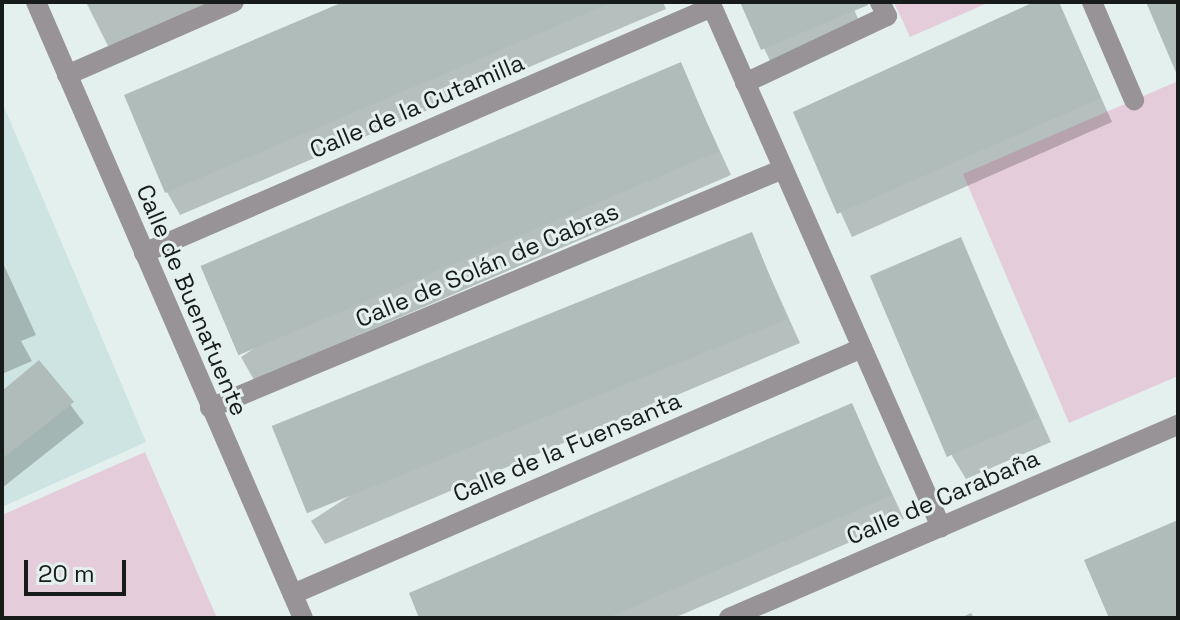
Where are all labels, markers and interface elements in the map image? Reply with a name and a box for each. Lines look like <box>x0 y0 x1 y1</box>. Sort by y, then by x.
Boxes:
street label: Calle de la Cutamilla <box>306 48 528 164</box>
street label: Calle de Buenafuente <box>130 180 254 420</box>
street label: Calle de Solán de Cabras <box>351 197 623 333</box>
street label: Calle de la Fuensanta <box>449 386 685 508</box>
street label: Calle de Carabaña <box>842 443 1044 551</box>
scale bar <box>28 544 130 594</box>
text: 20 m <box>38 558 95 589</box>

